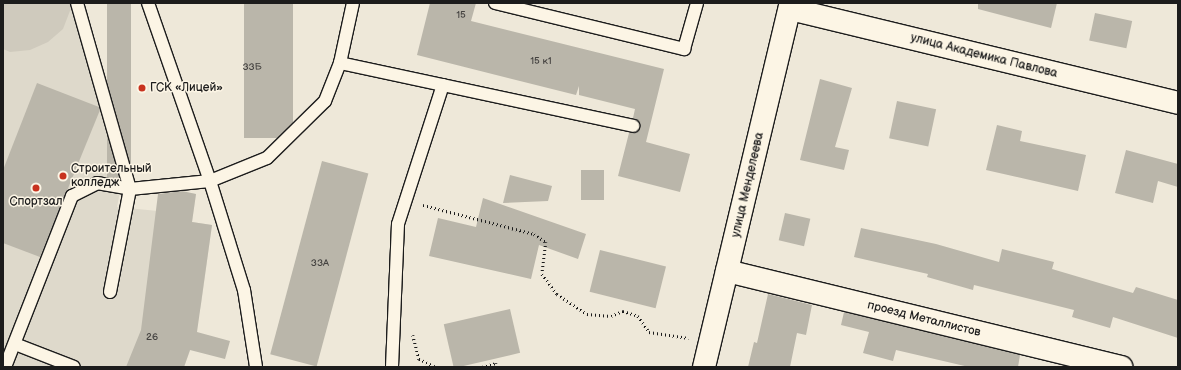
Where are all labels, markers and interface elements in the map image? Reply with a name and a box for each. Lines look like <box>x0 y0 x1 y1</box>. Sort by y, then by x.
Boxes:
house number: 15 <box>456 10 466 22</box>
street label: улица Академика Павлова <box>909 31 1059 81</box>
house number: 15 к1 <box>530 56 552 68</box>
house number: 33Б <box>242 62 262 74</box>
place label: ГСК «Лицей» <box>150 81 223 95</box>
marker: ГСК «Лицей» <box>137 83 147 93</box>
street label: улица Менделеева <box>729 131 767 239</box>
place label: Строительный колледж <box>71 162 152 190</box>
marker: Строительный колледж <box>58 171 68 181</box>
marker: Спортзал <box>31 183 41 193</box>
place label: Спортзал <box>9 195 63 209</box>
house number: 33А <box>311 258 329 270</box>
street label: проезд Металлистов <box>866 298 982 340</box>
house number: 26 <box>146 332 158 344</box>

